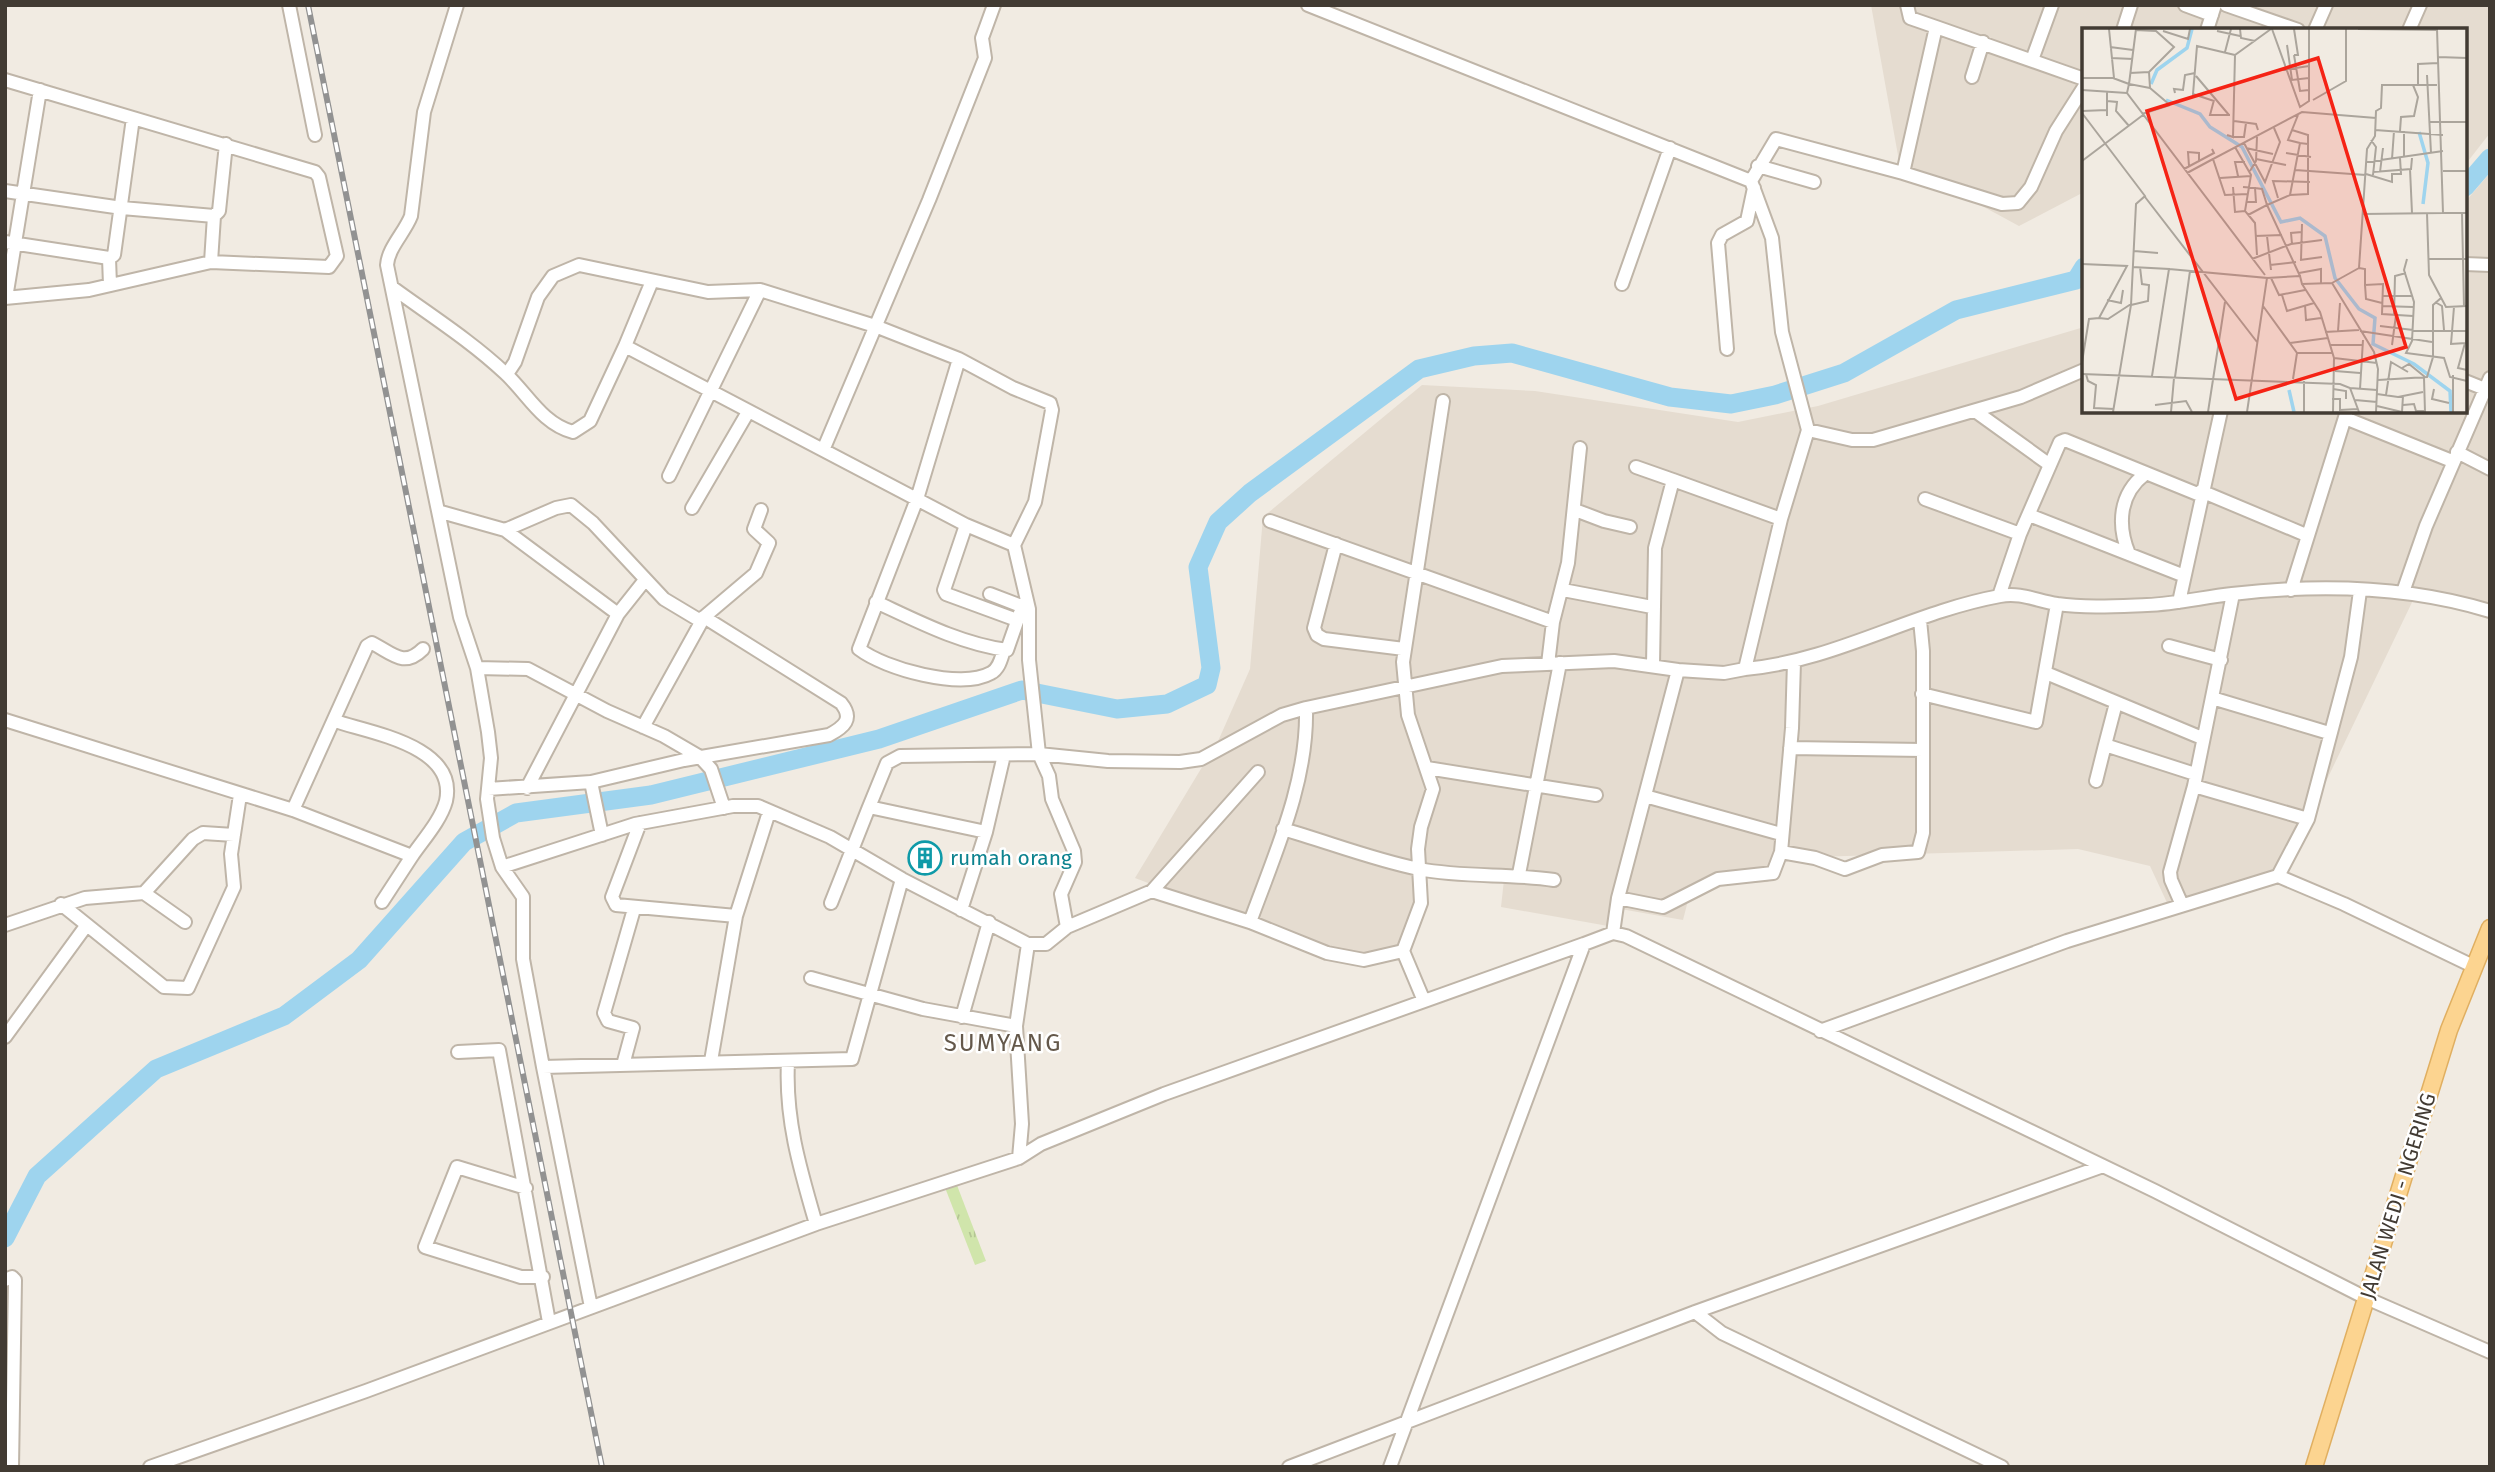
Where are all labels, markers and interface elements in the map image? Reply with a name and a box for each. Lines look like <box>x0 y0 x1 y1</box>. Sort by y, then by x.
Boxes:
inset map <box>2082 28 2467 413</box>
building icon: rumah orang <box>906 839 944 877</box>
place label: rumah orang <box>950 845 1072 871</box>
district label: SUMYANG <box>944 1029 1062 1057</box>
street label: JALAN WEDI - NGERING <box>2354 1090 2442 1302</box>

